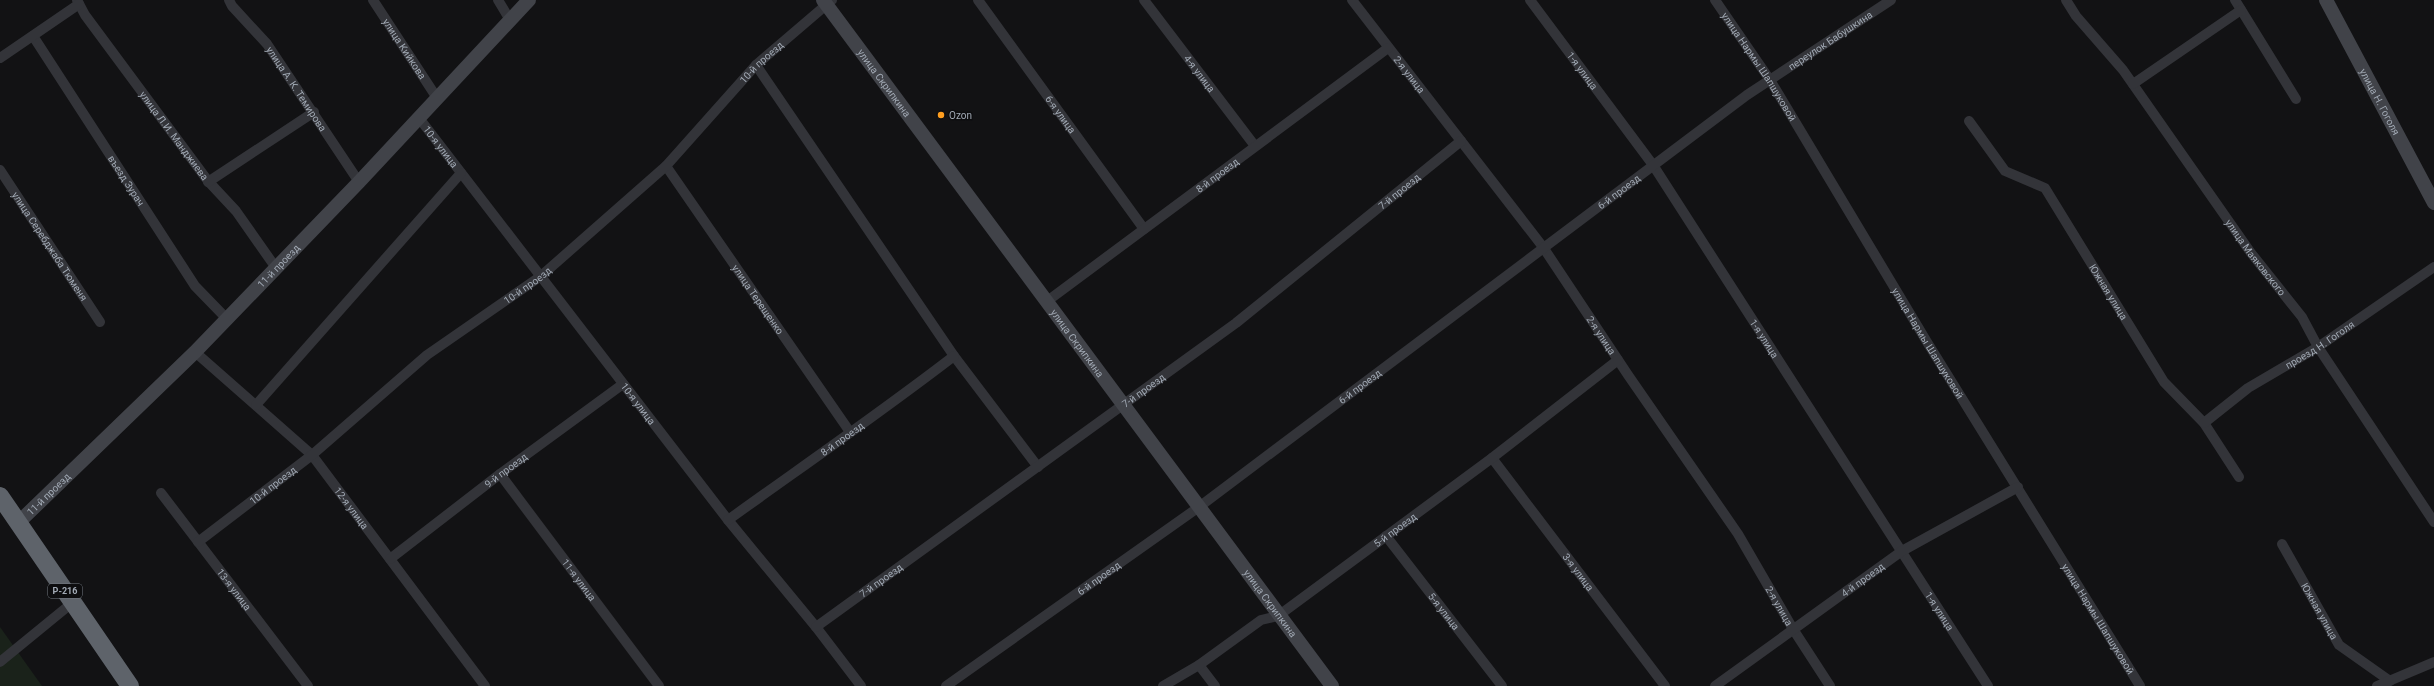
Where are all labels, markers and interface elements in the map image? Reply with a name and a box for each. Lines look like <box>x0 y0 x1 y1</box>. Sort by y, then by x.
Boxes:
street label: переулок Бабушкина <box>1786 9 1874 72</box>
street label: улица Нармы Шапшуковой <box>1720 10 1799 123</box>
street label: улица Кийкова <box>381 16 428 81</box>
street label: 10-й проезд <box>737 39 785 85</box>
street label: улица А. К. Темирова <box>265 44 329 133</box>
street label: улица Скрипкина <box>856 47 913 119</box>
street label: 1-я улица <box>1565 50 1600 91</box>
street label: 4-я улица <box>1182 52 1217 94</box>
street label: 2-я улица <box>1392 54 1427 95</box>
street label: улица Н. Гоголя <box>2358 66 2402 137</box>
street label: улица Л.И. Манджиева <box>138 89 211 182</box>
street label: 6-я улица <box>1043 93 1078 135</box>
marker: Ozon <box>936 110 946 120</box>
place label: Ozon <box>949 110 972 121</box>
street label: 10-я улица <box>422 124 460 170</box>
street label: въезд Зурач <box>106 153 147 208</box>
street label: 8-й проезд <box>1194 156 1240 194</box>
street label: 7-й проезд <box>1376 171 1422 211</box>
street label: 6-й проезд <box>1595 172 1642 211</box>
street label: улица Серебджаба Тюменя <box>10 189 90 303</box>
street label: улица Маяковского <box>2224 217 2288 298</box>
street label: 11-й проезд <box>255 242 302 290</box>
street label: улица Терещенко <box>730 262 786 336</box>
street label: Южная улица <box>2088 262 2130 322</box>
street label: 10-й проезд <box>501 264 553 306</box>
street label: улица Нармы Шапшуковой <box>1890 286 1966 401</box>
street label: улица Скрипкина <box>1049 307 1106 379</box>
street label: 2-я улица <box>1585 314 1618 356</box>
street label: 1-я улица <box>1748 317 1781 360</box>
street label: проезд Н. Гоголя <box>2283 318 2356 371</box>
street label: 6-й проезд <box>1336 367 1383 406</box>
street label: 7-й проезд <box>1120 371 1167 409</box>
street label: 10-я улица <box>619 380 658 426</box>
street label: 8-й проезд <box>818 420 866 458</box>
street label: 9-й проезд <box>482 451 529 489</box>
street label: 10-й проезд <box>247 464 298 506</box>
street label: 11-й проезд <box>24 470 72 517</box>
street label: 12-я улица <box>332 485 371 531</box>
street label: 5-й проезд <box>1371 510 1418 549</box>
street label: 3-я улица <box>1561 551 1596 593</box>
street label: 11-я улица <box>560 557 598 603</box>
street label: 6-й проезд <box>1075 559 1122 597</box>
street label: 4-й проезд <box>1839 560 1886 599</box>
street label: 7-й проезд <box>857 561 904 599</box>
street label: улица Нармы Шапшуковой <box>2060 562 2137 676</box>
street label: 13-я улица <box>215 566 254 612</box>
street label: улица Скрипкина <box>1242 567 1299 639</box>
street label: Южная улица <box>2299 581 2340 641</box>
road number: Р-216 <box>48 584 82 598</box>
street label: 2-я улица <box>1764 584 1795 627</box>
street label: 5-я улица <box>1426 590 1462 632</box>
street label: 1-я улица <box>1923 590 1956 632</box>

